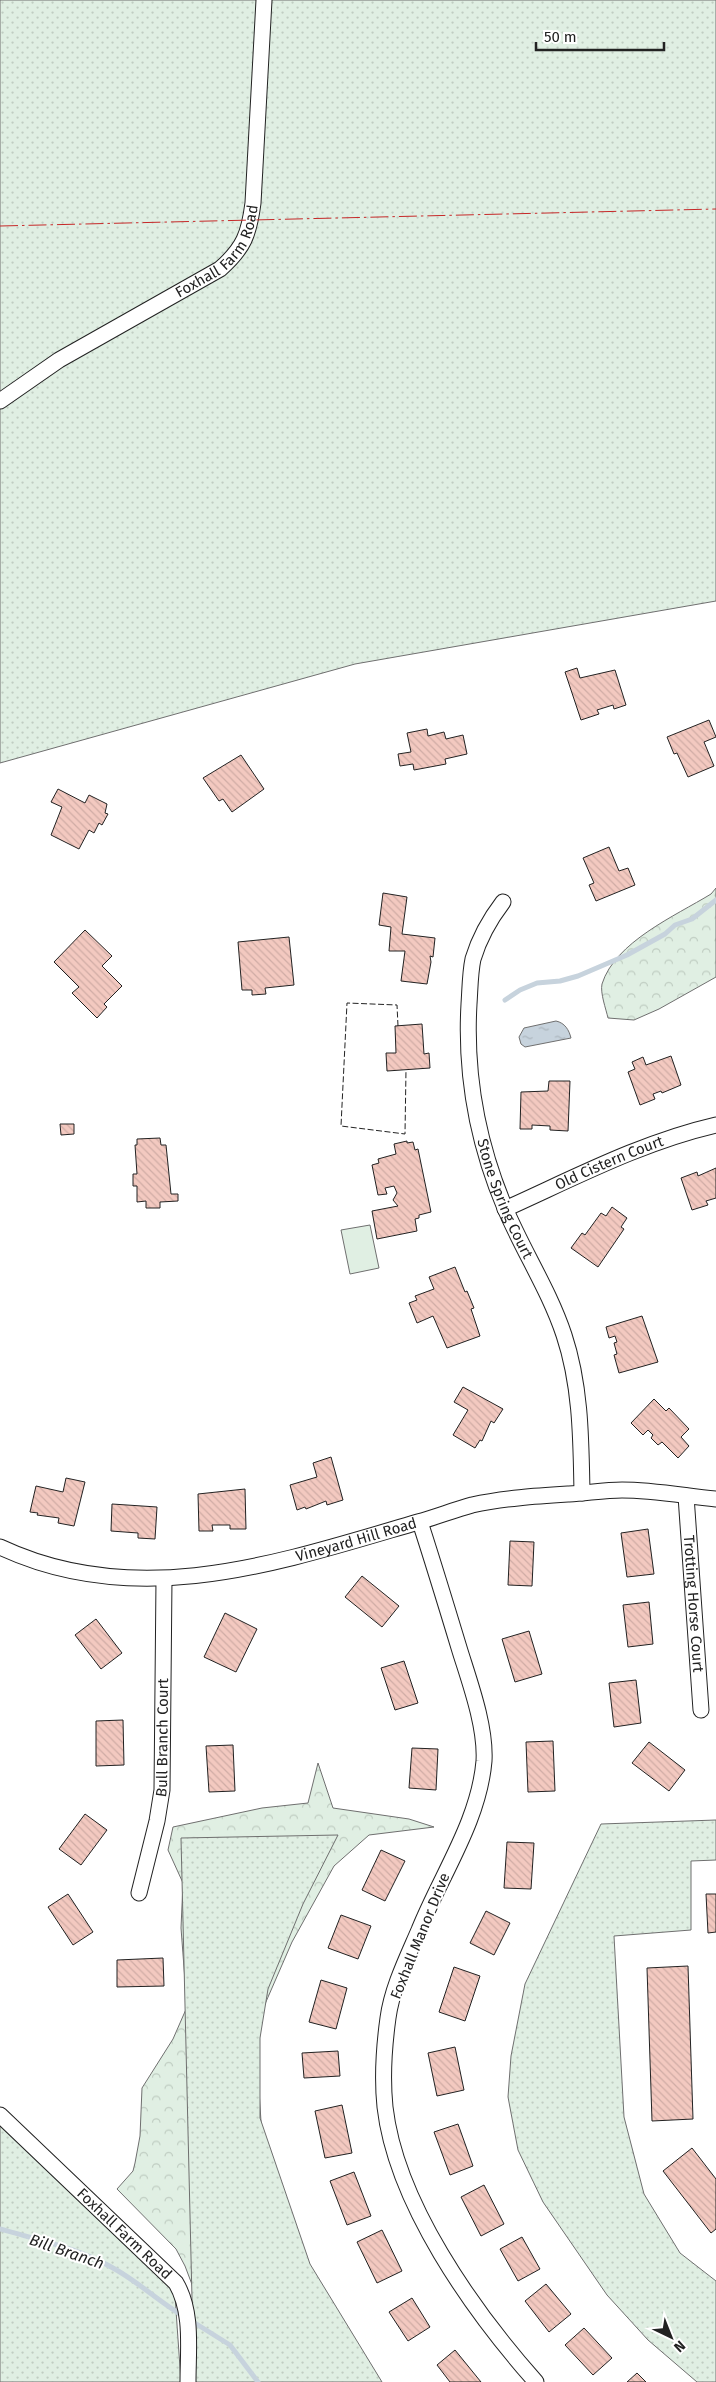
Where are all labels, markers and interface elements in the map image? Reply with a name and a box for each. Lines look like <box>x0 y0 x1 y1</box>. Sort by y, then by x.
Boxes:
scale bar <box>536 20 664 52</box>
text: 50 m <box>544 28 577 46</box>
street label: Foxhall Farm Road <box>172 204 262 301</box>
street label: Old Cistern Court <box>552 1132 666 1194</box>
street label: Stone Spring Court <box>473 1137 537 1262</box>
street label: Vineyard Hill Road <box>294 1514 419 1565</box>
street label: Trotting Horse Court <box>680 1534 707 1674</box>
street label: Bull Branch Court <box>152 1678 172 1798</box>
street label: Foxhall Manor Drive <box>386 1870 454 2002</box>
street label: Foxhall Farm Road <box>73 2184 176 2283</box>
water label: Bill Branch <box>27 2230 107 2273</box>
north arrow <box>646 2312 696 2362</box>
text: N <box>670 2337 689 2356</box>

